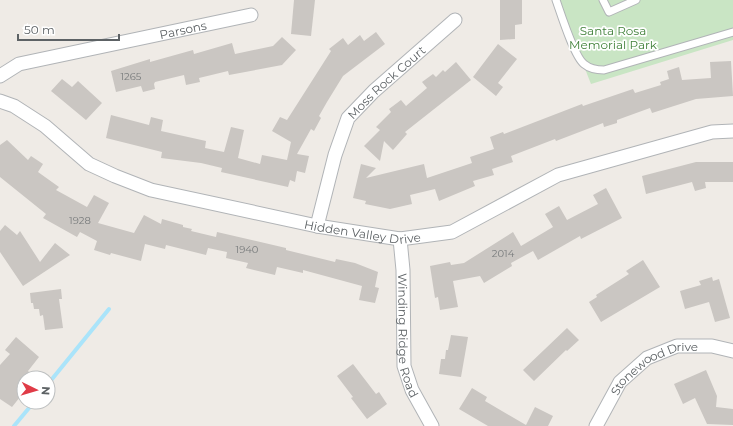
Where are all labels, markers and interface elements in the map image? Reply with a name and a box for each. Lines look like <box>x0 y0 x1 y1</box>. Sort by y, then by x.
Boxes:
scale bar <box>18 16 119 42</box>
street label: Parsons <box>158 17 208 42</box>
text: 50 m <box>24 22 55 37</box>
park label: Santa Rosa Memorial Park <box>569 23 658 52</box>
street label: Moss Rock Court <box>344 42 428 122</box>
house number: 1265 <box>120 70 142 83</box>
house number: 1928 <box>69 214 91 227</box>
street label: Hidden Valley Drive <box>303 216 421 247</box>
house number: 1940 <box>236 243 259 256</box>
house number: 2014 <box>492 247 515 260</box>
street label: Winding Ridge Road <box>396 273 422 400</box>
street label: Stonewood Drive <box>607 339 698 398</box>
north arrow <box>16 370 56 410</box>
text: N <box>39 386 53 396</box>

